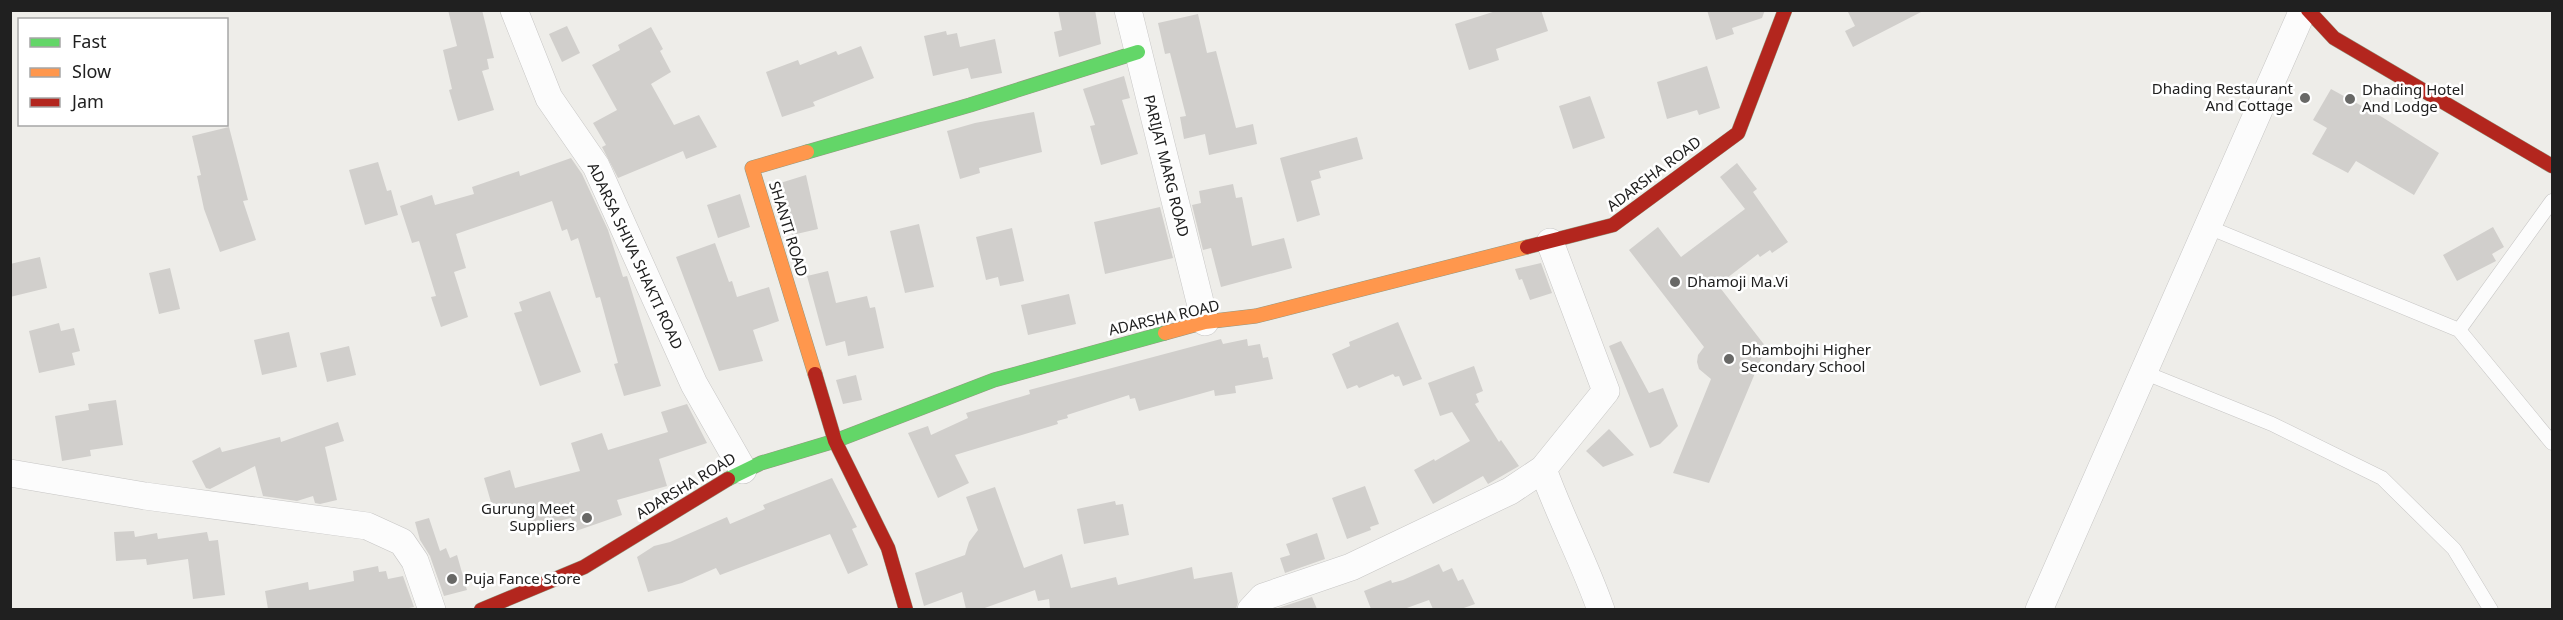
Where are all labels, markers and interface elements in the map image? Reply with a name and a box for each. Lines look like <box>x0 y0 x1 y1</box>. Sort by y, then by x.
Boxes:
legend <box>18 18 228 126</box>
text: Fast <box>72 29 107 53</box>
text: Slow <box>72 59 111 83</box>
place label: Dhading Restaurant And Cottage <box>2152 78 2294 115</box>
place label: Dhading Hotel And Lodge <box>2362 79 2464 116</box>
text: Jam <box>70 89 104 113</box>
marker: Dhading Restaurant And Cottage <box>2298 91 2312 105</box>
marker: Dhading Hotel And Lodge <box>2343 92 2357 106</box>
street label: PARIJAT MARG ROAD <box>1140 93 1194 239</box>
street label: ADARSHA ROAD <box>1602 131 1705 215</box>
street label: ADARSA SHIVA SHAKTI ROAD <box>584 159 688 352</box>
street label: SHANTI ROAD <box>765 178 813 279</box>
place label: Dhamoji Ma.Vi <box>1687 271 1788 291</box>
marker: Dhamoji Ma.Vi <box>1668 275 1682 289</box>
street label: ADARSHA ROAD <box>1106 295 1221 340</box>
place label: Dhambojhi Higher Secondary School <box>1741 339 1871 376</box>
marker: Dhambojhi Higher Secondary School <box>1722 352 1736 366</box>
street label: ADARSHA ROAD <box>632 447 739 523</box>
place label: Gurung Meet Suppliers <box>481 498 576 535</box>
marker: Gurung Meet Suppliers <box>580 511 594 525</box>
place label: Puja Fance Store <box>464 568 581 588</box>
marker: Puja Fance Store <box>445 572 459 586</box>

